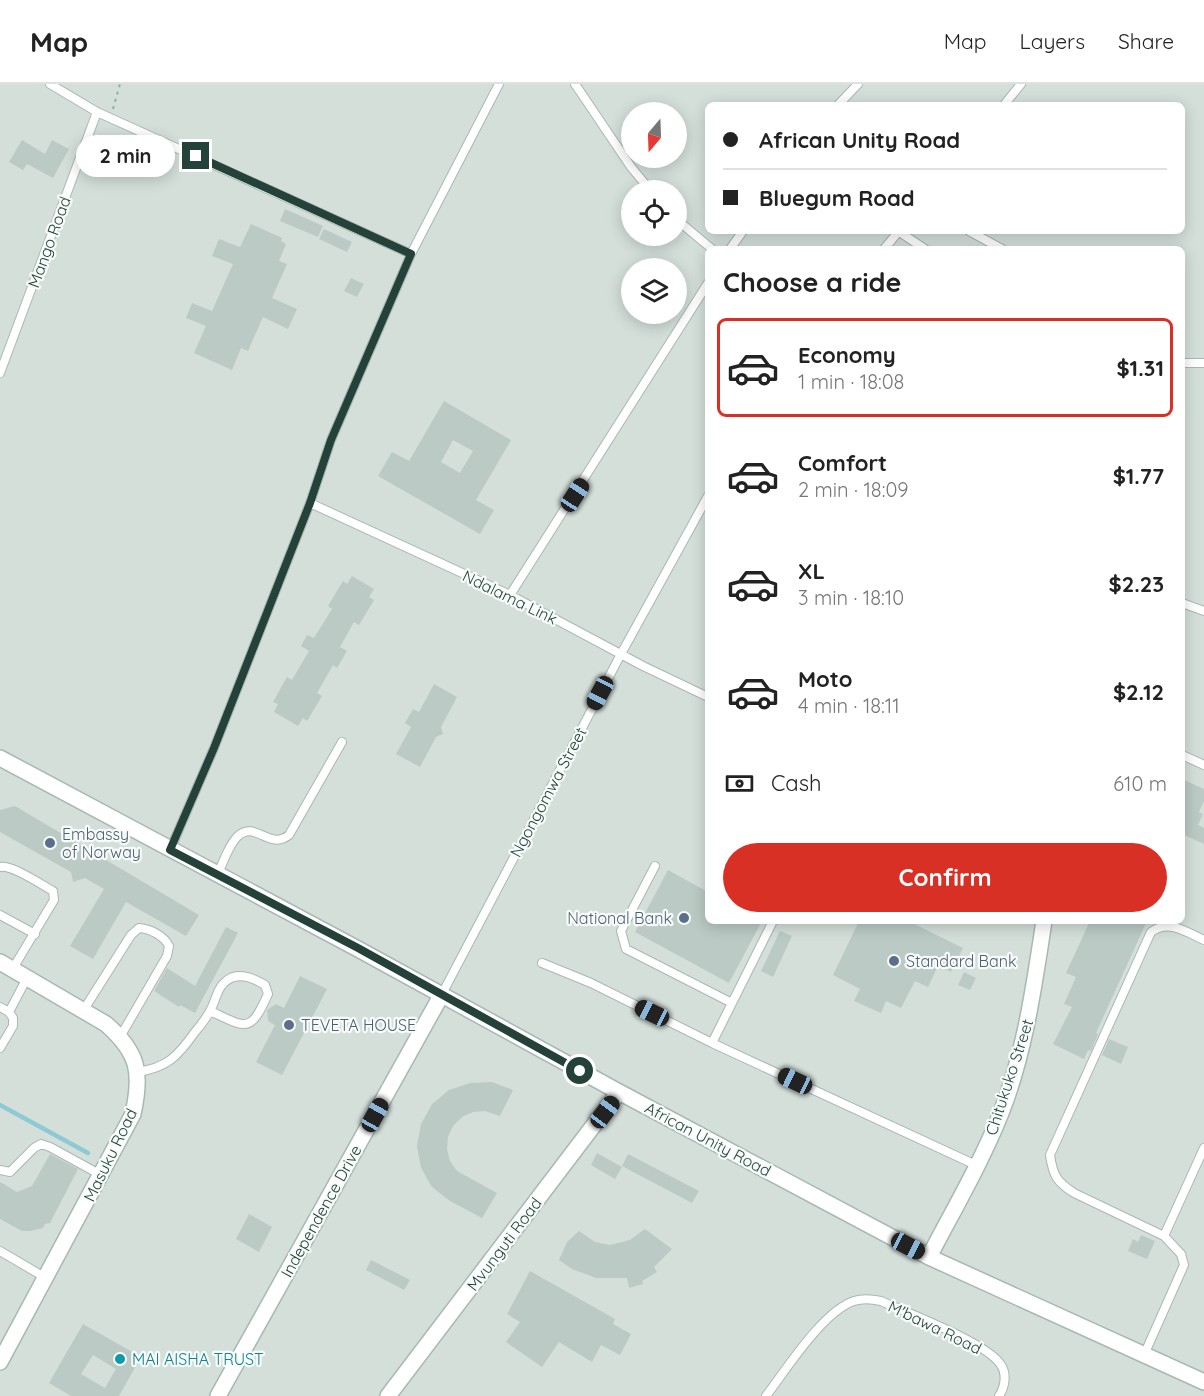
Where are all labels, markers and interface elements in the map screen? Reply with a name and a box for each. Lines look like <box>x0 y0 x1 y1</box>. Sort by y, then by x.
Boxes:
text: Map <box>30 24 88 59</box>
text: Map <box>944 28 987 54</box>
text: Layers <box>1020 28 1085 54</box>
text: Share <box>1118 28 1174 54</box>
north arrow <box>621 102 687 168</box>
map controls <box>621 102 687 324</box>
text: African Unity Road <box>759 126 960 154</box>
callout: 2 min <box>76 135 175 177</box>
route end <box>182 142 209 169</box>
text: 2 min <box>99 143 152 168</box>
button: locate <box>621 180 687 246</box>
text: Bluegum Road <box>759 184 915 212</box>
street label: Mango Road <box>23 194 75 290</box>
button: layers <box>621 258 687 324</box>
text: Choose a ride <box>723 265 901 299</box>
icon: car <box>726 341 780 395</box>
text: Economy <box>798 341 896 369</box>
text: $1.31 <box>1116 354 1164 382</box>
text: 1 min · 18:08 <box>798 369 904 394</box>
icon: car <box>726 449 780 503</box>
text: Comfort <box>798 449 887 477</box>
text: $1.77 <box>1113 462 1164 490</box>
car <box>558 475 592 515</box>
text: 2 min · 18:09 <box>798 477 908 502</box>
icon: car <box>726 557 780 611</box>
text: XL <box>798 557 825 585</box>
street label: Ndalama Link <box>459 565 561 629</box>
text: $2.23 <box>1109 570 1164 598</box>
text: 3 min · 18:10 <box>798 585 904 610</box>
icon: car <box>726 665 780 719</box>
text: Moto <box>798 665 852 693</box>
car <box>584 673 616 713</box>
text: $2.12 <box>1113 678 1164 706</box>
text: 4 min · 18:11 <box>798 693 900 718</box>
street label: Ngongomwa Street <box>505 724 591 860</box>
icon: cash <box>723 767 756 800</box>
text: Cash <box>771 769 822 797</box>
text: 610 m <box>1113 771 1167 796</box>
place label: Embassy of Norway <box>62 824 141 862</box>
marker: Embassy of Norway <box>43 836 57 850</box>
button: Confirm <box>723 843 1167 912</box>
place label: National Bank <box>567 908 672 928</box>
marker: National Bank <box>677 911 691 925</box>
place label: Standard Bank <box>906 951 1017 971</box>
marker: Standard Bank <box>887 954 901 968</box>
car <box>632 997 672 1029</box>
place label: TEVETA HOUSE <box>301 1015 416 1035</box>
street label: Chitukuko Street <box>981 1016 1037 1138</box>
marker: TEVETA HOUSE <box>282 1018 296 1032</box>
route start <box>566 1057 593 1084</box>
car <box>775 1065 815 1097</box>
car <box>587 1092 623 1132</box>
car <box>358 1095 392 1135</box>
street label: African Unity Road <box>642 1097 774 1181</box>
street label: Masuku Road <box>79 1105 141 1205</box>
street label: Independence Drive <box>276 1141 366 1281</box>
street label: Mvunguti Road <box>462 1193 546 1295</box>
car <box>888 1230 928 1262</box>
street label: M'bawa Road <box>885 1296 985 1358</box>
place label: MAI AISHA TRUST <box>132 1349 264 1369</box>
marker: MAI AISHA TRUST <box>113 1352 127 1366</box>

